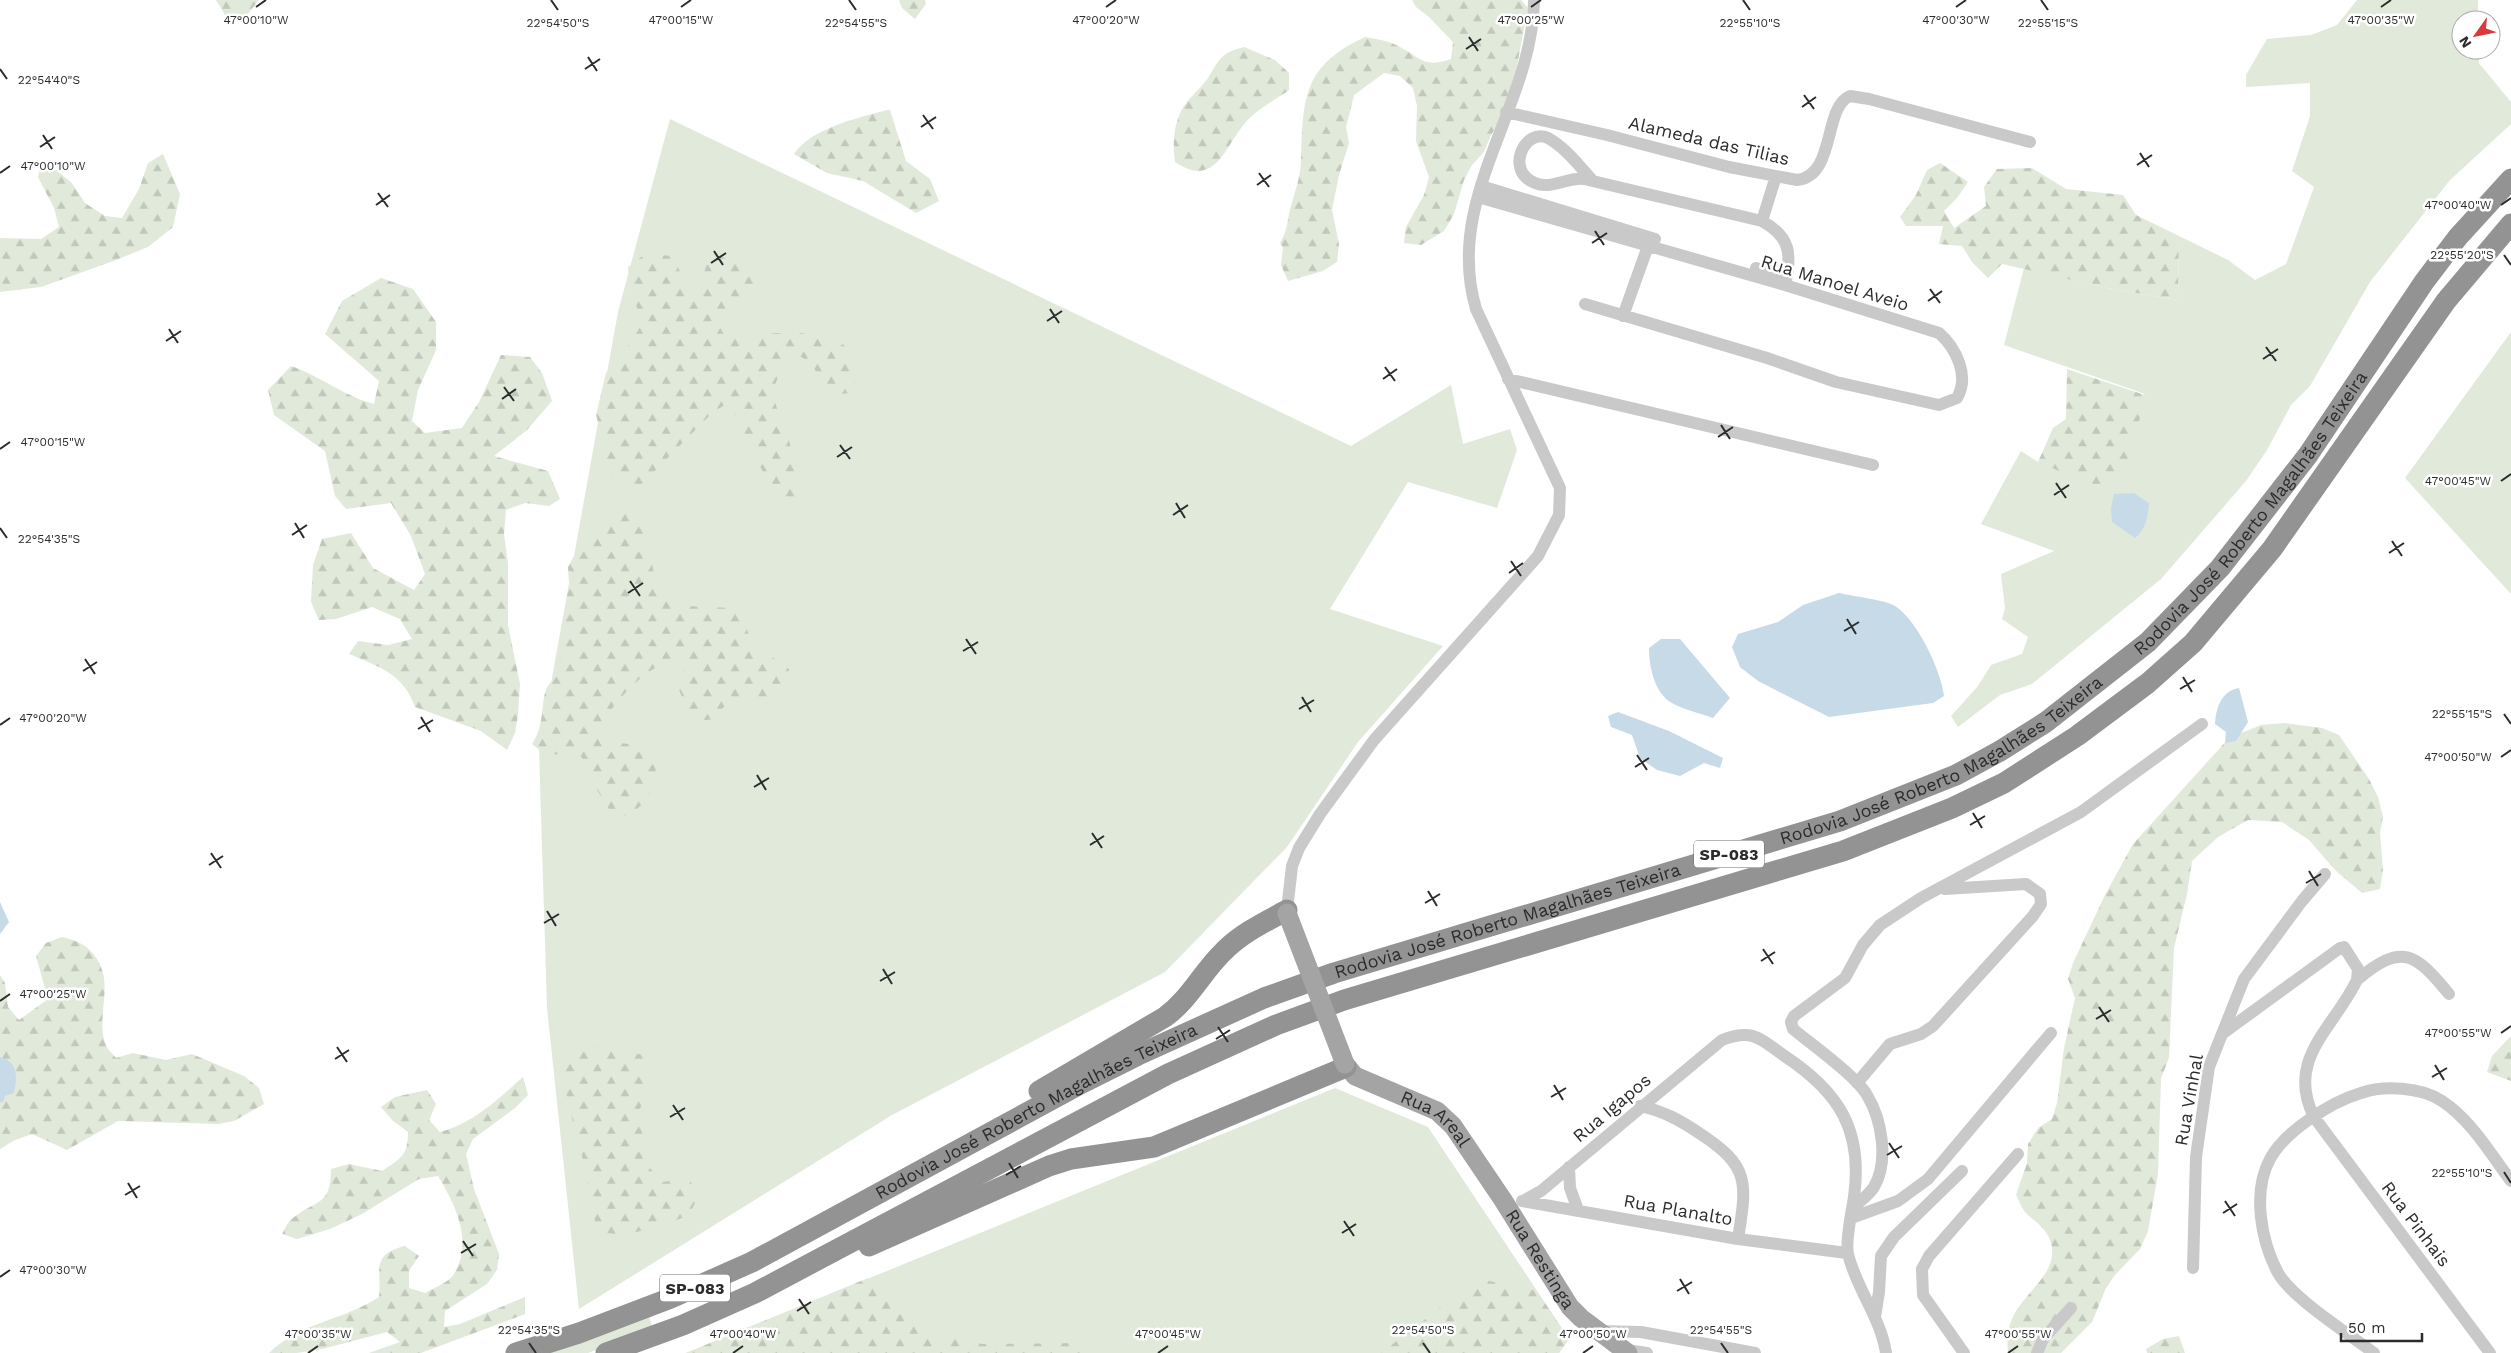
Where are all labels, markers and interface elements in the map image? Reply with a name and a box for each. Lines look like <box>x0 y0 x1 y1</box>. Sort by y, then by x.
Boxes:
north arrow <box>2451 10 2501 60</box>
text: 47°00'10"W <box>223 13 289 27</box>
text: 47°00'15"W <box>649 13 714 27</box>
text: 47°00'20"W <box>1072 13 1140 27</box>
text: 47°00'25"W <box>1497 13 1565 27</box>
text: 47°00'30"W <box>1922 13 1990 27</box>
text: 47°00'35"W <box>2347 13 2415 27</box>
text: 22°54'50"S <box>526 16 590 30</box>
text: 22°54'55"S <box>825 16 887 30</box>
text: 22°55'10"S <box>1720 16 1780 30</box>
text: 22°55'15"S <box>2018 16 2078 30</box>
text: N <box>2456 33 2475 51</box>
text: 22°54'40"S <box>18 73 80 87</box>
street label: Alameda das Tilias <box>1627 112 1792 169</box>
text: 47°00'10"W <box>20 159 86 173</box>
text: 47°00'40"W <box>2425 198 2492 212</box>
text: 22°55'20"S <box>2430 248 2494 262</box>
street label: Rua Manoel Aveio <box>1759 250 1912 315</box>
street label: Rodovia José Roberto Magalhães Teixeira <box>2129 367 2371 659</box>
text: 47°00'15"W <box>21 435 86 449</box>
text: 47°00'45"W <box>2425 474 2492 488</box>
text: 22°54'35"S <box>18 532 80 546</box>
street label: Rodovia José Roberto Magalhães Teixeira <box>1777 671 2106 848</box>
text: 22°55'15"S <box>2432 707 2492 721</box>
text: 47°00'20"W <box>19 711 87 725</box>
text: 47°00'50"W <box>2424 750 2492 764</box>
road number: SP-083 <box>1694 841 1764 868</box>
street label: Rodovia José Roberto Magalhães Teixeira <box>1332 859 1683 982</box>
text: 47°00'25"W <box>19 987 87 1001</box>
street label: Rodovia José Roberto Magalhães Teixeira <box>871 1019 1200 1203</box>
text: 47°00'55"W <box>2424 1026 2492 1040</box>
street label: Rua Vinhal <box>2170 1052 2207 1147</box>
street label: Rua Igapos <box>1568 1069 1655 1146</box>
street label: Rua Areal <box>1398 1086 1475 1151</box>
text: 22°55'10"S <box>2432 1166 2492 1180</box>
street label: Rua Pinhais <box>2378 1177 2455 1270</box>
street label: Rua Planalto <box>1622 1190 1734 1229</box>
street label: Rua Restinga <box>1502 1205 1580 1313</box>
text: 47°00'30"W <box>19 1263 87 1277</box>
road number: SP-083 <box>660 1275 730 1302</box>
scale bar <box>2341 1310 2422 1342</box>
text: 50 m <box>2348 1319 2385 1337</box>
text: 22°54'35"S <box>498 1323 560 1337</box>
text: 22°54'50"S <box>1391 1323 1455 1337</box>
text: 22°54'55"S <box>1690 1323 1752 1337</box>
text: 47°00'35"W <box>284 1327 352 1341</box>
text: 47°00'40"W <box>710 1327 777 1341</box>
text: 47°00'45"W <box>1135 1327 1202 1341</box>
text: 47°00'50"W <box>1559 1327 1627 1341</box>
text: 47°00'55"W <box>1984 1327 2052 1341</box>

